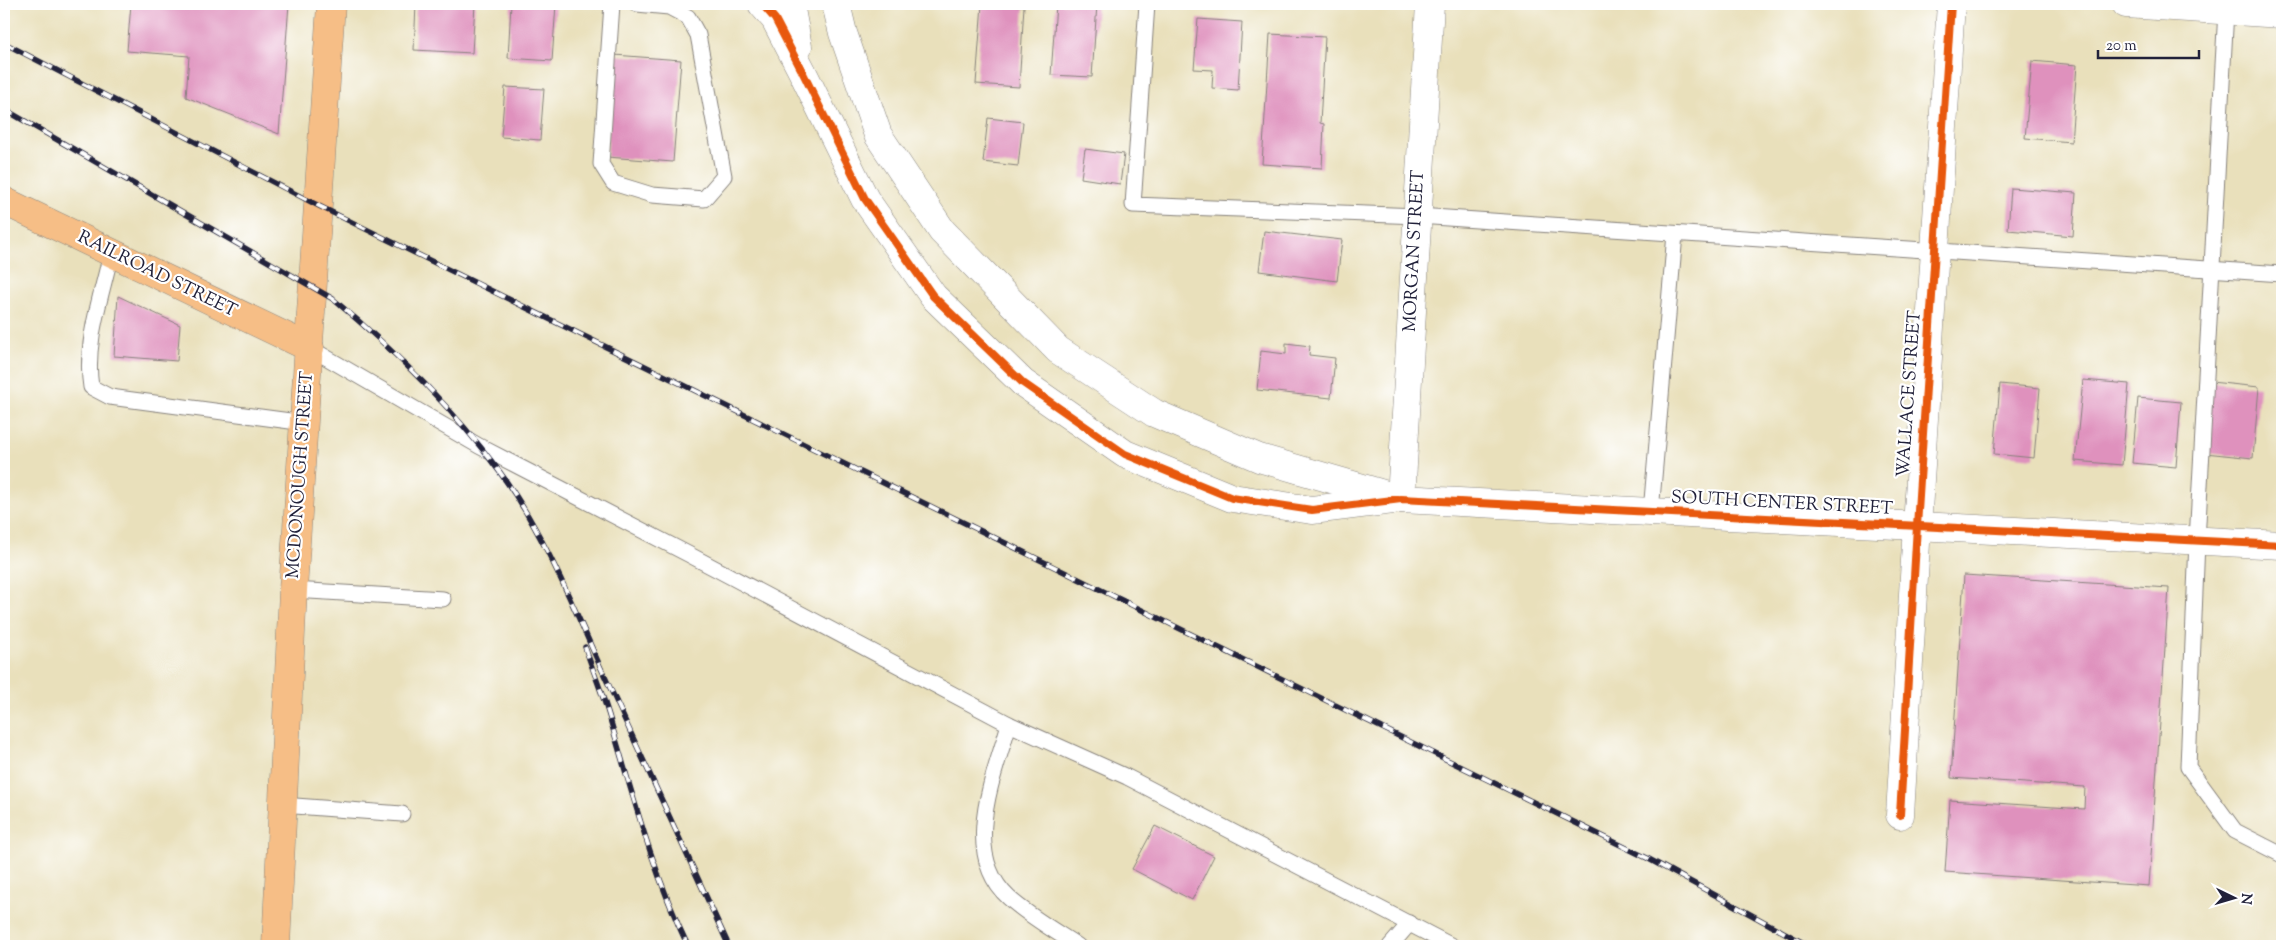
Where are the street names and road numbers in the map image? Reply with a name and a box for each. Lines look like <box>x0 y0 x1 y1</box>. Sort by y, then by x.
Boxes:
street label: MORGAN STREET <box>1398 169 1432 333</box>
street label: RAILROAD STREET <box>73 225 241 325</box>
street label: WALLACE STREET <box>1891 309 1929 478</box>
street label: MCDONOUGH STREET <box>281 370 321 580</box>
street label: SOUTH CENTER STREET <box>1670 485 1894 523</box>

